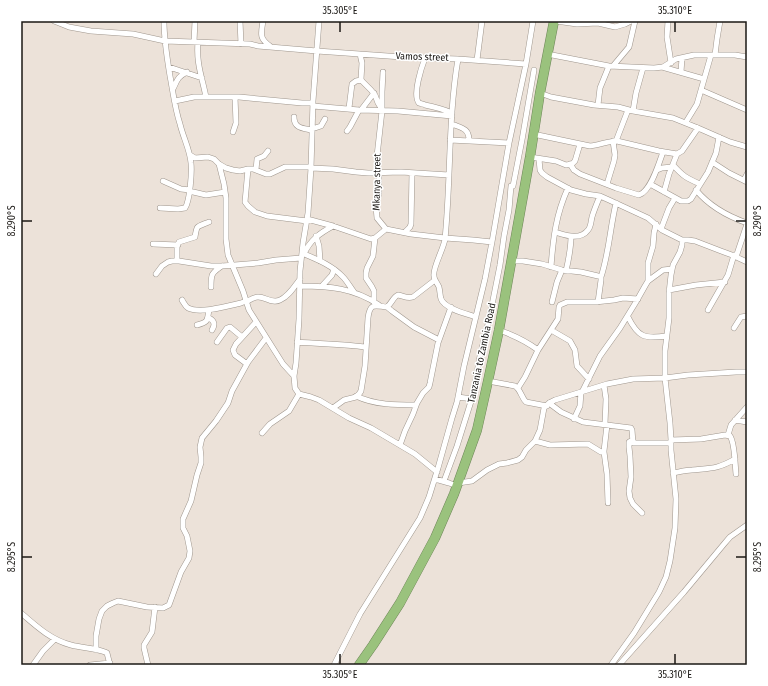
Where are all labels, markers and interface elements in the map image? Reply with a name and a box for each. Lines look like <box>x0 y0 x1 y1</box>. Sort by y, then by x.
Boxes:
text: 35.305°E <box>323 5 358 17</box>
text: 35.310°E <box>658 5 692 17</box>
street label: Vamos street <box>395 50 449 64</box>
street label: Mkanya street <box>371 153 384 211</box>
text: 8.290°S <box>6 205 18 237</box>
text: 8.290°S <box>752 205 764 237</box>
street label: Tanzania to Zambia Road <box>466 302 498 404</box>
text: 8.295°S <box>6 542 18 572</box>
text: 8.295°S <box>752 542 764 572</box>
text: 35.305°E <box>323 669 358 681</box>
text: 35.310°E <box>658 669 692 681</box>

